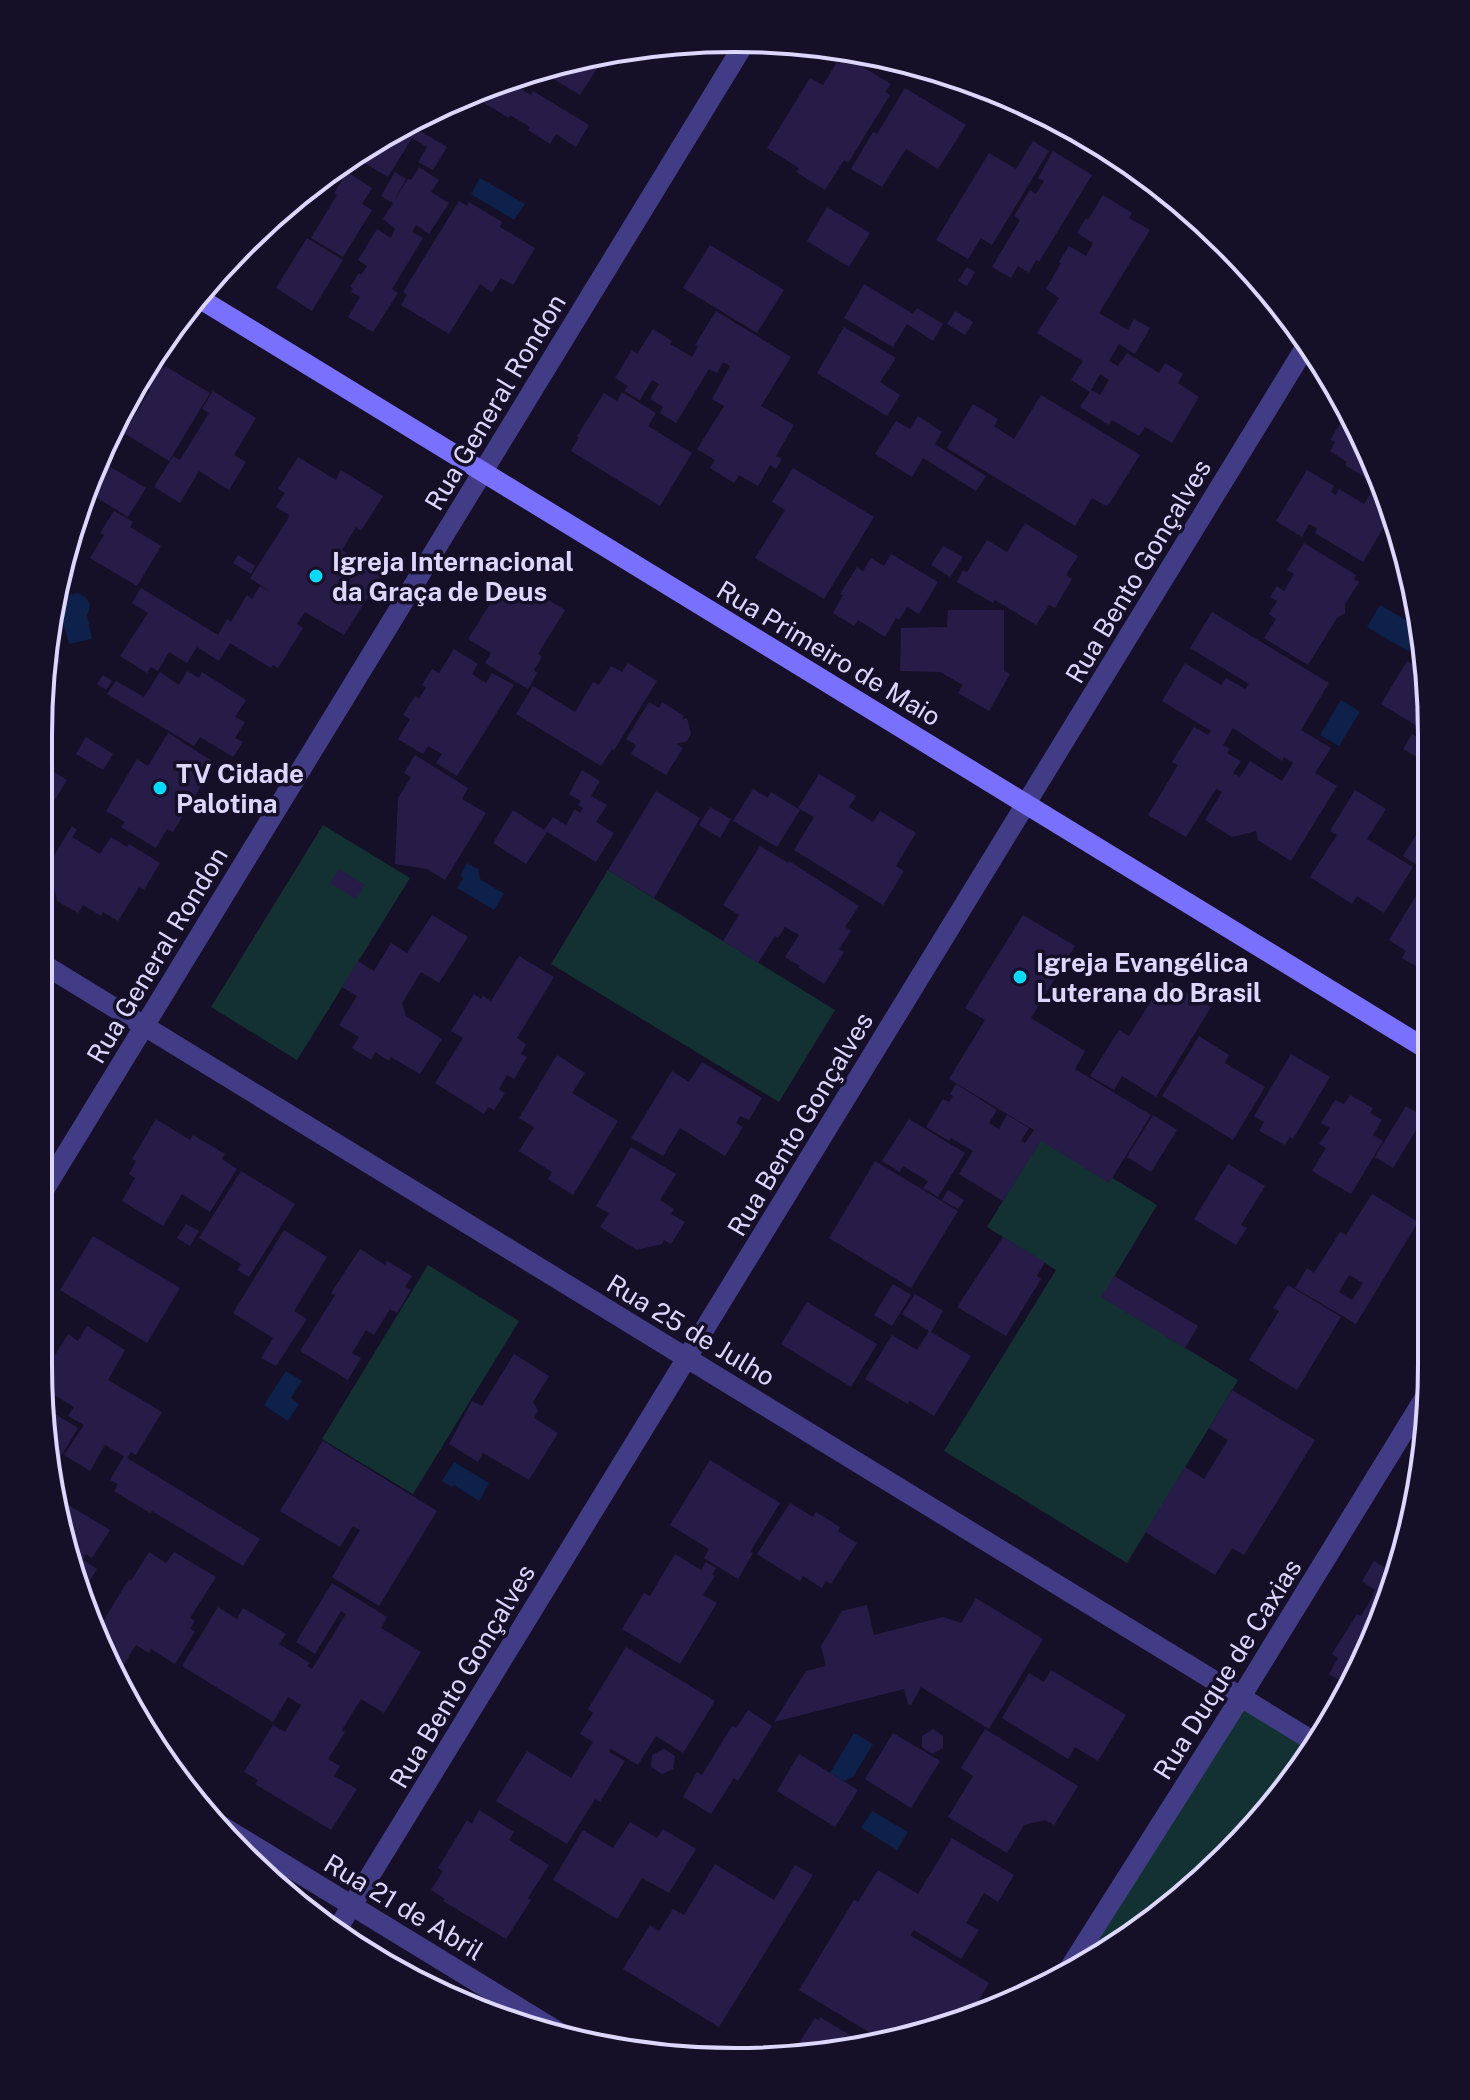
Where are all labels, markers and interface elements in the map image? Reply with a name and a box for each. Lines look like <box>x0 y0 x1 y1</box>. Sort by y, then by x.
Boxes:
street label: Rua General Rondon <box>418 288 572 516</box>
street label: Rua Bento Gonçalves <box>1059 453 1217 689</box>
place label: Igreja Internacional da Graça de Deus <box>332 546 574 607</box>
marker: Igreja Internacional da Graça de Deus <box>307 567 325 585</box>
street label: Rua Primeiro de Maio <box>711 574 947 732</box>
place label: TV Cidade Palotina <box>176 758 304 819</box>
marker: TV Cidade Palotina <box>151 779 169 797</box>
street label: Rua General Rondon <box>80 841 234 1069</box>
place label: Igreja Evangélica Luterana do Brasil <box>1036 947 1262 1008</box>
marker: Igreja Evangélica Luterana do Brasil <box>1011 968 1029 986</box>
street label: Rua Bento Gonçalves <box>721 1006 879 1242</box>
street label: Rua 25 de Julho <box>601 1268 781 1392</box>
street label: Rua Duque de Caxias <box>1147 1553 1307 1785</box>
street label: Rua Bento Gonçalves <box>383 1558 541 1794</box>
street label: Rua 21 de Abril <box>319 1847 489 1967</box>

